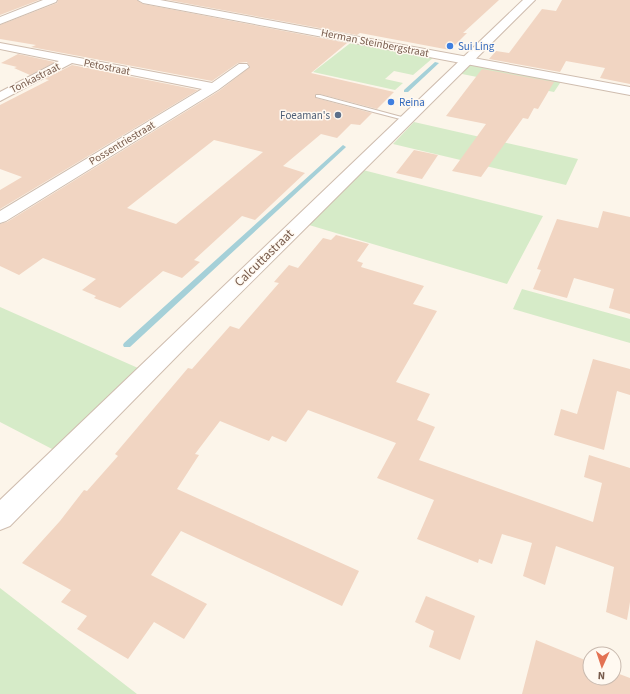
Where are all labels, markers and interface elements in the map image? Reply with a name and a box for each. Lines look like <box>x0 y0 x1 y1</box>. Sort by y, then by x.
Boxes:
street label: Herman Steinbergstraat <box>320 25 431 61</box>
place label: Sui Ling <box>458 39 495 54</box>
marker: Sui Ling <box>445 41 455 51</box>
street label: Petostraat <box>82 55 132 79</box>
street label: Tonkastraat <box>7 59 63 97</box>
place label: Reina <box>399 95 425 110</box>
marker: Reina <box>386 97 396 107</box>
place label: Foeaman's <box>280 108 330 123</box>
marker: Foeaman's <box>333 110 343 120</box>
street label: Possentriestraat <box>86 117 158 169</box>
street label: Calcuttastraat <box>230 225 298 291</box>
north arrow <box>582 646 622 686</box>
text: N <box>597 668 606 683</box>

